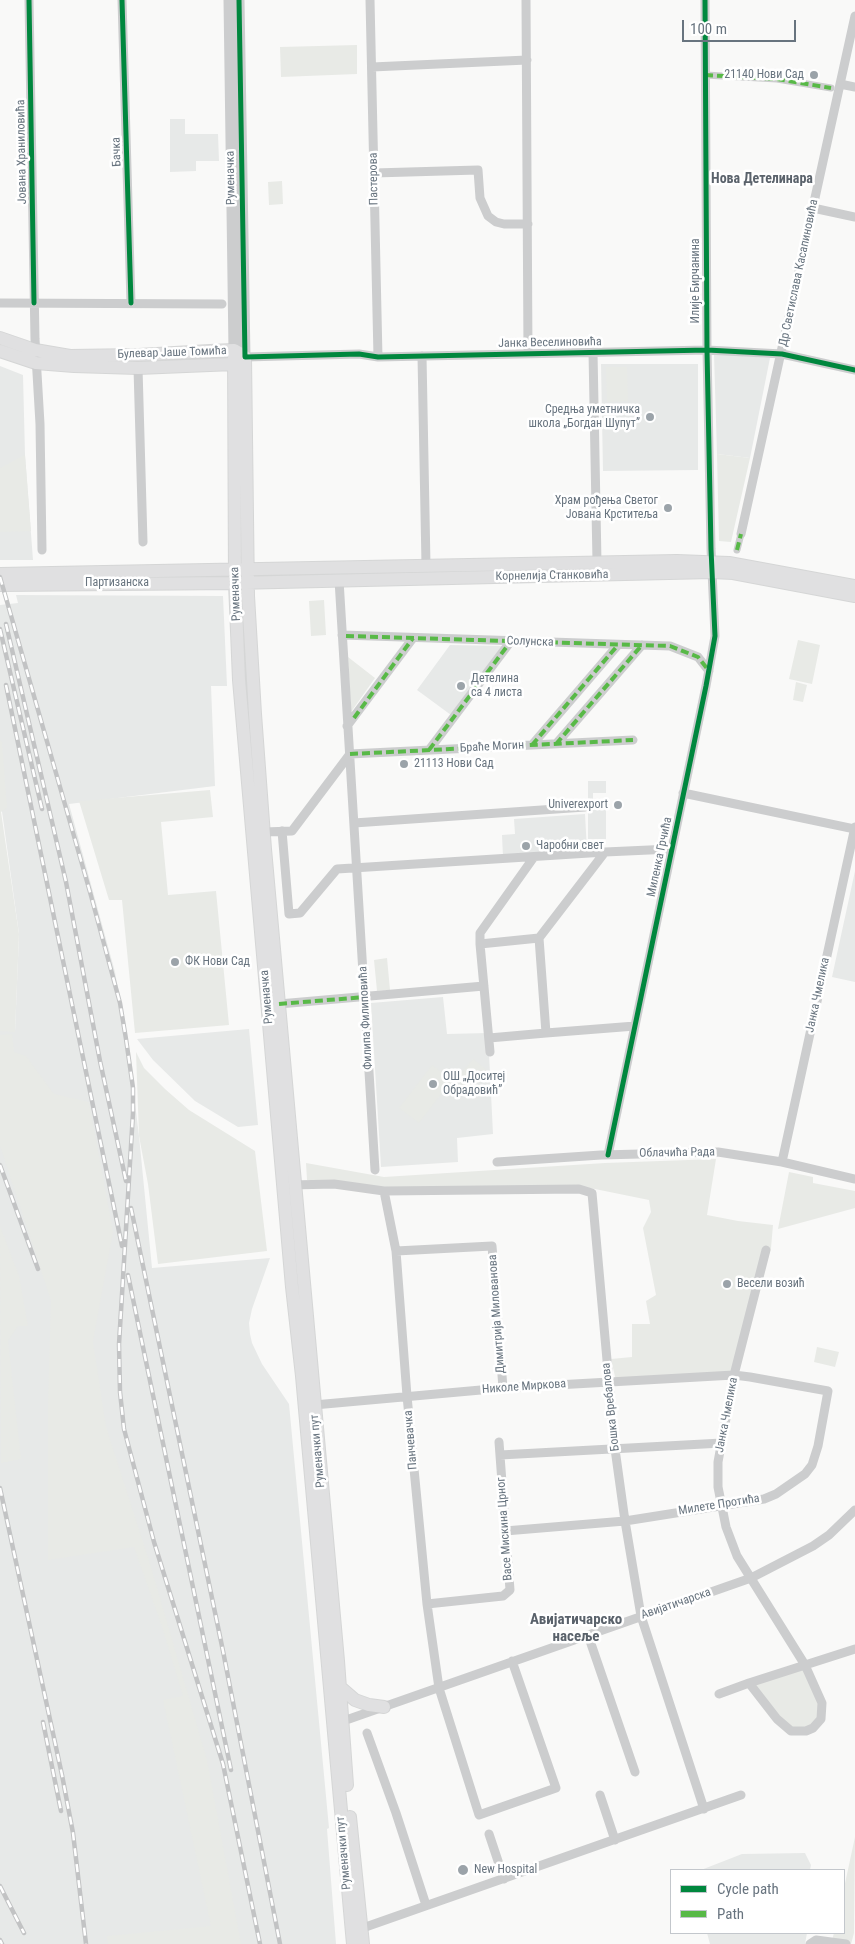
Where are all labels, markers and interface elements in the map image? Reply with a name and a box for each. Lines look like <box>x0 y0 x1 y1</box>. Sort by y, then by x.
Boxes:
scale bar <box>685 10 799 42</box>
text: 100 m <box>690 20 727 38</box>
place label: 21140 Нови Сад <box>724 68 804 82</box>
marker: 21140 Нови Сад <box>808 69 820 81</box>
street label: Јована Храниловића <box>14 100 30 204</box>
street label: Бачка <box>109 137 125 167</box>
street label: Руменачка <box>223 151 239 205</box>
street label: Пастерова <box>366 153 382 205</box>
district label: Нова Детелинара <box>711 171 813 187</box>
street label: Др Светислава Касапиновића <box>776 198 822 348</box>
street label: Илије Бирчанина <box>689 238 703 324</box>
street label: Јанка Веселиновића <box>498 335 602 351</box>
street label: Булевар Јаше Томића <box>117 344 227 362</box>
place label: Средња уметничка школа „Богдан Шупут” <box>529 403 640 431</box>
marker: Средња уметничка школа „Богдан Шупут” <box>644 411 656 423</box>
place label: Храм рођења Светог Јована Крститеља <box>555 494 658 522</box>
marker: Храм рођења Светог Јована Крститеља <box>662 502 674 514</box>
street label: Руменачка <box>228 567 244 621</box>
street label: Корнелија Станковића <box>495 568 609 584</box>
street label: Партизанска <box>85 576 149 590</box>
street label: Солунска <box>506 634 554 650</box>
place label: Детелина са 4 листа <box>471 672 522 700</box>
marker: Детелина са 4 листа <box>455 680 467 692</box>
street label: Браће Могин <box>459 738 525 756</box>
place label: 21113 Нови Сад <box>414 757 494 771</box>
marker: 21113 Нови Сад <box>398 758 410 770</box>
place label: Univerexport <box>548 798 608 812</box>
marker: Univerexport <box>612 799 624 811</box>
street label: Миленка Грчића <box>644 816 676 898</box>
place label: Чаробни свет <box>536 839 604 853</box>
marker: Чаробни свет <box>520 840 532 852</box>
place label: ФК Нови Сад <box>185 955 250 969</box>
marker: ФК Нови Сад <box>169 956 181 968</box>
street label: Јанка Чмелика <box>803 956 833 1034</box>
street label: Филипа Филиповића <box>356 966 376 1070</box>
street label: Руменачка <box>257 969 277 1025</box>
place label: ОШ „Доситеј Обрадовић” <box>443 1070 505 1098</box>
marker: ОШ „Доситеј Обрадовић” <box>427 1078 439 1090</box>
street label: Облачића Рада <box>639 1145 715 1161</box>
street label: Димитрија Милованова <box>486 1254 508 1374</box>
place label: Весели возић <box>737 1277 805 1291</box>
marker: Весели возић <box>721 1278 733 1290</box>
street label: Бошка Вребалова <box>599 1362 623 1452</box>
street label: Јанка Чмелика <box>713 1376 741 1454</box>
street label: Николе Миркова <box>482 1377 566 1397</box>
street label: Панчевачка <box>401 1410 421 1470</box>
street label: Руменачки пут <box>308 1414 328 1488</box>
street label: Васе Мискина Црног <box>494 1477 516 1581</box>
street label: Милете Протића <box>677 1491 761 1519</box>
street label: Авијатичарска <box>639 1585 713 1623</box>
district label: Авијатичарско насеље <box>530 1611 622 1646</box>
street label: Руменачки пут <box>334 1816 354 1890</box>
marker: New Hospital <box>456 1863 470 1877</box>
place label: New Hospital <box>474 1863 537 1877</box>
legend <box>670 1869 845 1934</box>
text: Cycle path <box>717 1880 779 1898</box>
text: Path <box>717 1905 744 1923</box>

